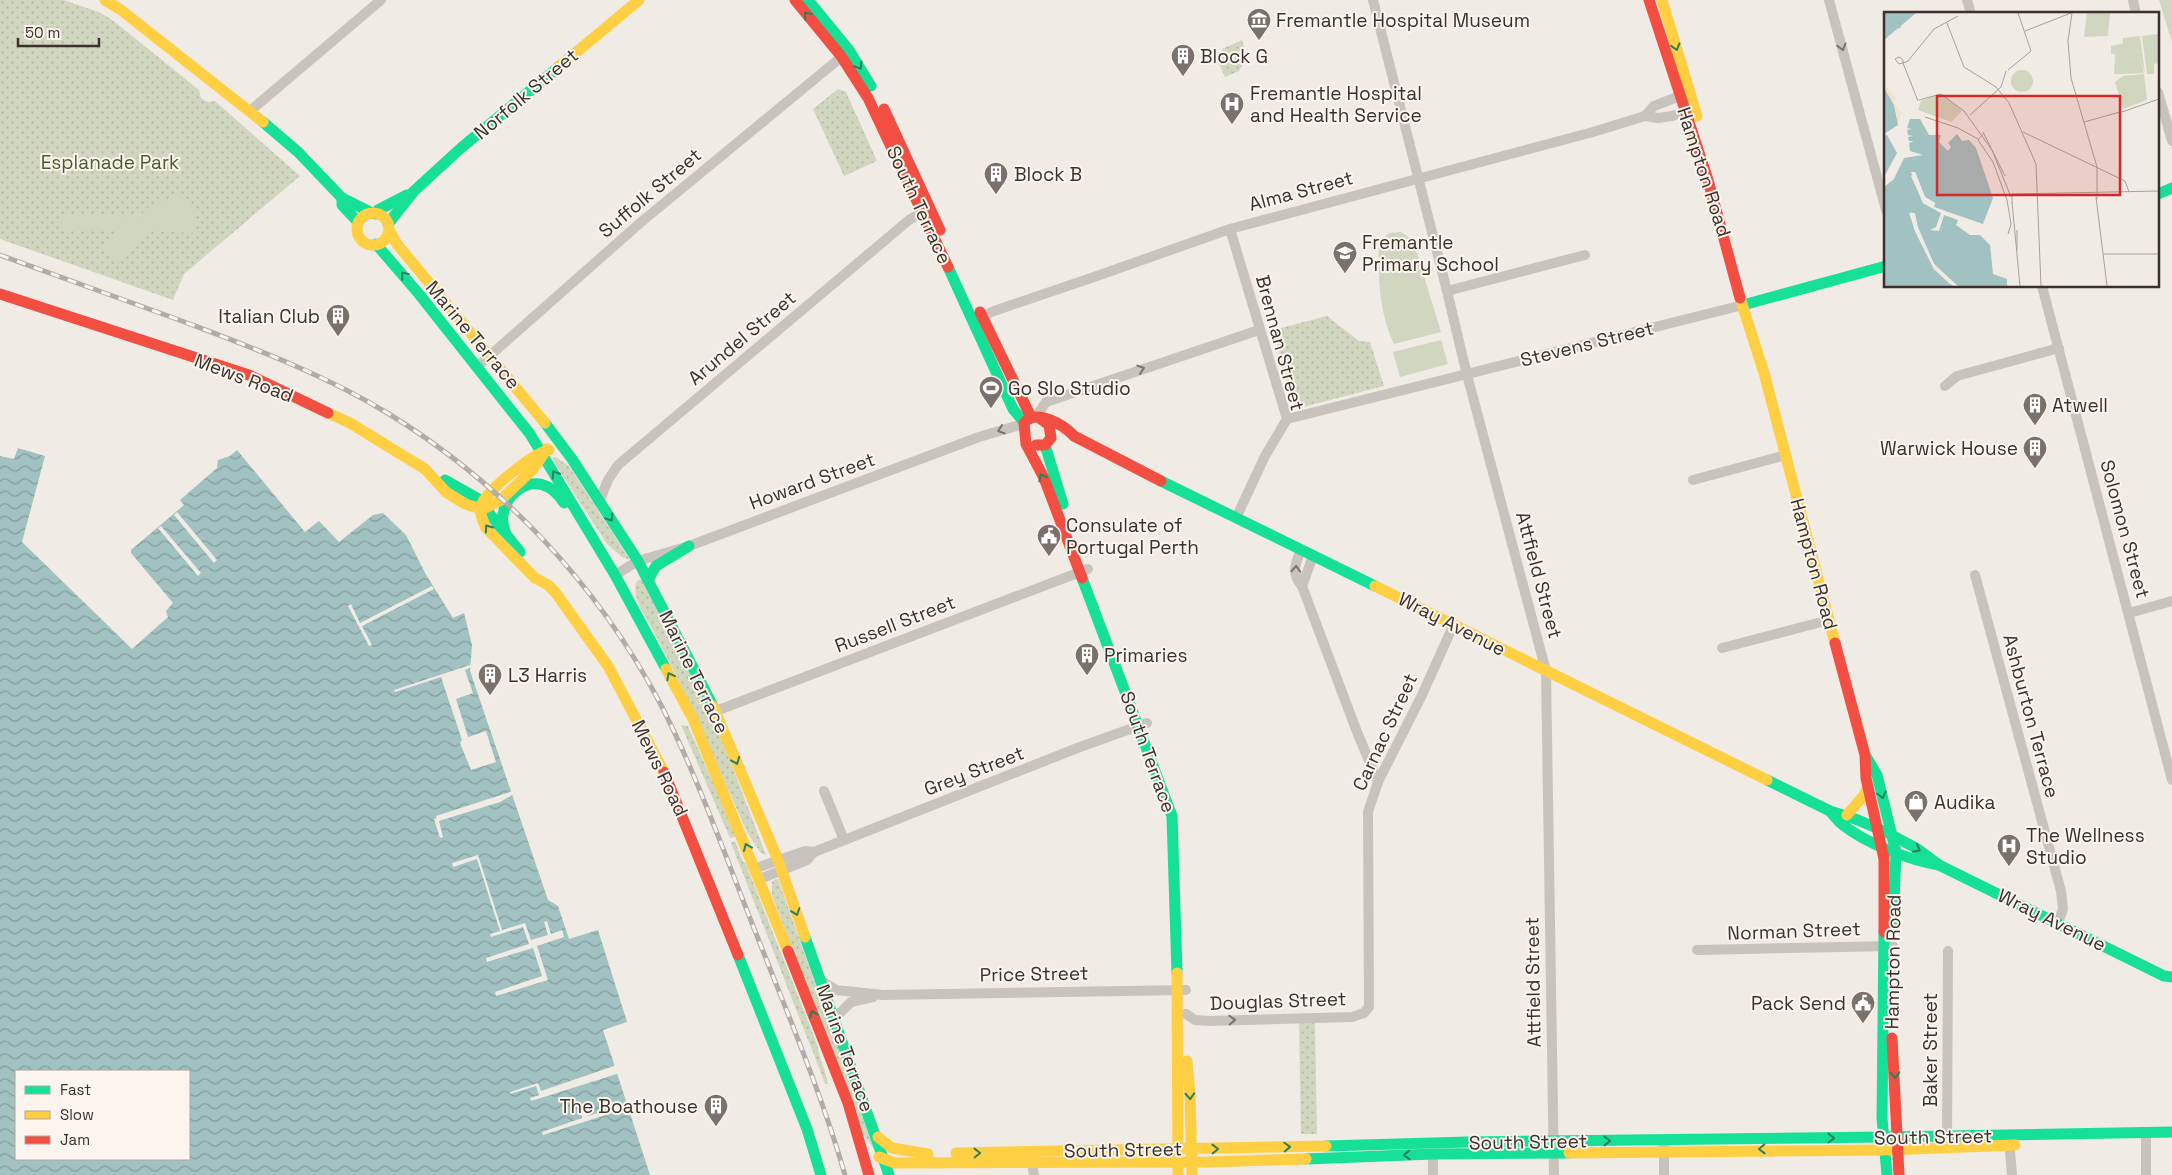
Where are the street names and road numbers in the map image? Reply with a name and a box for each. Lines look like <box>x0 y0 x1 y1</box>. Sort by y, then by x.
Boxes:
street label: Norfolk Street <box>469 43 583 145</box>
street label: Hampton Road <box>1671 104 1737 240</box>
street label: South Terrace <box>881 142 957 268</box>
street label: Suffolk Street <box>593 143 707 243</box>
street label: Alma Street <box>1246 165 1356 217</box>
street label: Brennan Street <box>1250 272 1310 414</box>
street label: Marine Terrace <box>420 276 526 394</box>
street label: Arundel Street <box>683 286 801 390</box>
street label: Stevens Street <box>1518 315 1656 373</box>
street label: Mews Road <box>191 348 297 408</box>
street label: Howard Street <box>746 447 878 515</box>
street label: Solomon Street <box>2094 457 2156 601</box>
street label: Hampton Road <box>1784 496 1844 632</box>
street label: Attfield Street <box>1510 509 1568 641</box>
street label: Wray Avenue <box>1394 586 1510 662</box>
street label: Russell Street <box>831 590 959 658</box>
street label: Marine Terrace <box>653 606 735 738</box>
street label: Ashburton Terrace <box>1997 631 2065 801</box>
street label: Carnac Street <box>1347 669 1423 795</box>
street label: South Terrace <box>1114 688 1182 816</box>
street label: Mews Road <box>626 716 694 820</box>
street label: Grey Street <box>920 740 1028 802</box>
street label: Wray Avenue <box>1994 883 2110 957</box>
street label: Hampton Road <box>1879 894 1907 1030</box>
street label: Norman Street <box>1727 916 1861 946</box>
street label: Attfield Street <box>1519 917 1547 1047</box>
street label: Price Street <box>979 961 1089 987</box>
street label: Marine Terrace <box>810 981 880 1115</box>
street label: Douglas Street <box>1209 986 1347 1016</box>
street label: Baker Street <box>1918 993 1943 1107</box>
street label: South Street <box>1874 1123 1992 1151</box>
street label: South Street <box>1469 1128 1587 1156</box>
street label: South Street <box>1064 1136 1182 1164</box>

